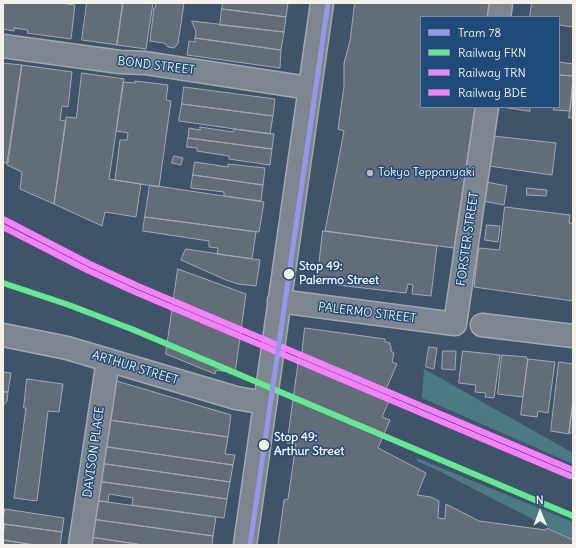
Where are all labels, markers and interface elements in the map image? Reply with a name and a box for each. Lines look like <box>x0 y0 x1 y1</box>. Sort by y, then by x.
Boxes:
legend <box>420 16 560 108</box>
text: Tram 78 <box>458 25 501 40</box>
text: Railway FKN <box>458 45 526 60</box>
street label: BOND STREET <box>117 54 195 78</box>
text: Railway TRN <box>458 65 526 80</box>
text: Railway BDE <box>458 85 527 100</box>
place label: Tokyo Teppanyaki <box>378 166 475 180</box>
marker: Tokyo Teppanyaki <box>365 168 375 178</box>
street label: FORSTER STREET <box>454 191 482 287</box>
place label: Stop 49: Palermo Street <box>299 260 379 288</box>
marker: Stop 49: Palermo Street <box>282 267 296 281</box>
street label: PALERMO STREET <box>317 300 417 326</box>
street label: ARTHUR STREET <box>90 348 180 388</box>
street label: DAVISON PLACE <box>80 405 108 499</box>
place label: Stop 49: Arthur Street <box>274 431 344 459</box>
marker: Stop 49: Arthur Street <box>257 438 271 452</box>
north arrow <box>520 492 560 532</box>
text: N <box>536 493 544 507</box>

